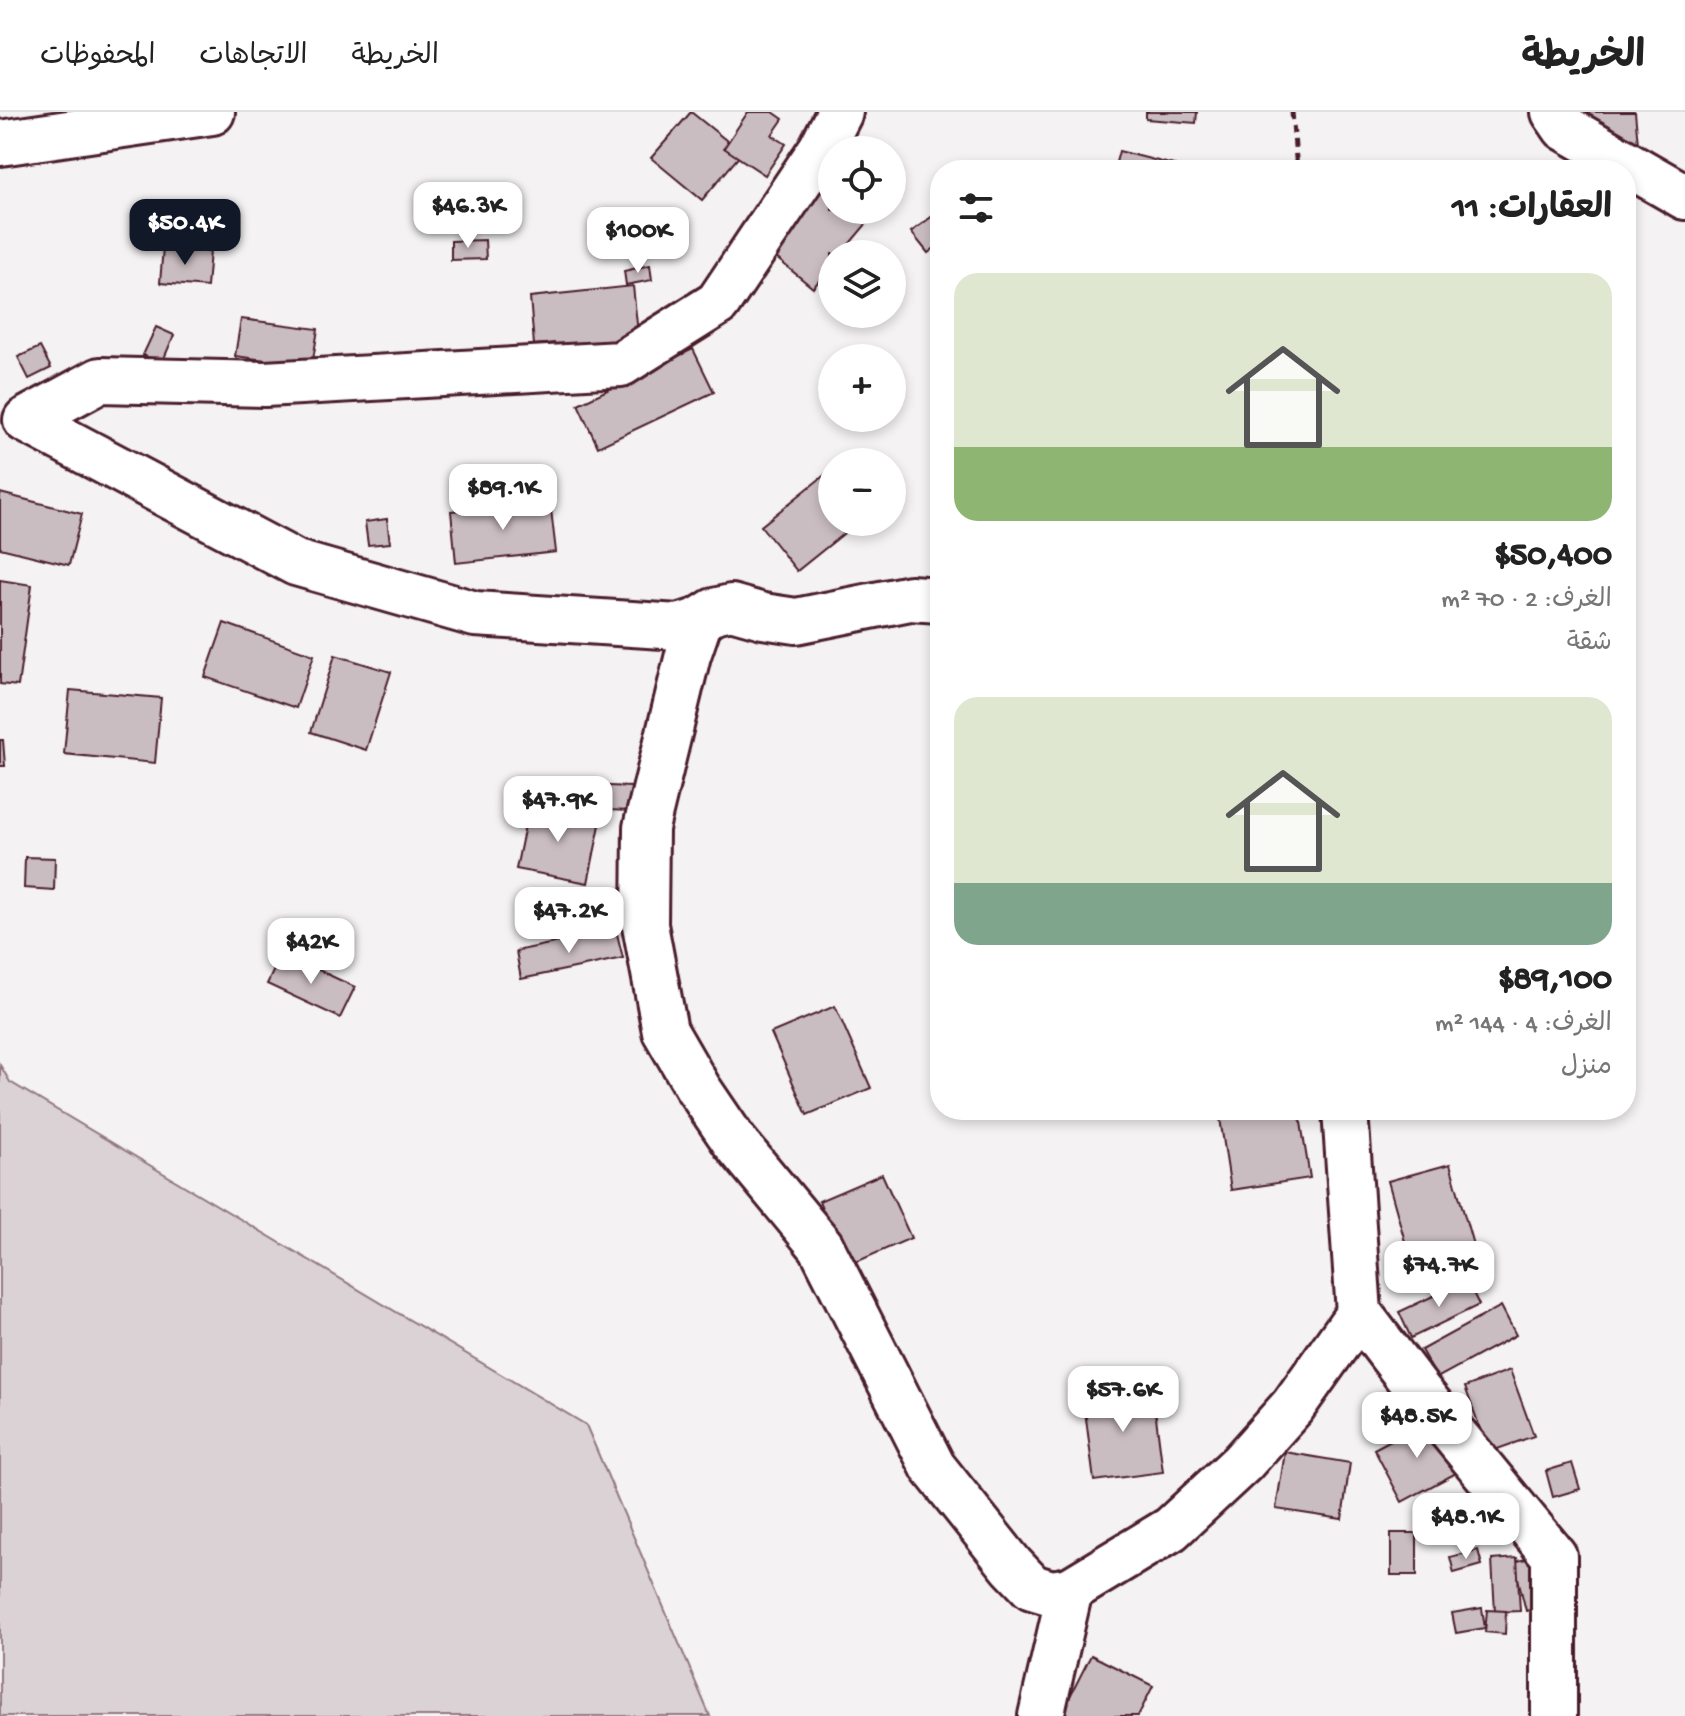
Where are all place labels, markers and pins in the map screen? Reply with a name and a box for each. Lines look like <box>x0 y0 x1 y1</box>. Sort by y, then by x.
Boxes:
pin: $46.3K <box>403 182 533 250</box>
pin: $50.4K <box>120 199 250 267</box>
pin: $100K <box>582 207 694 275</box>
pin: $89.1K <box>438 464 568 532</box>
pin: $47.9K <box>493 776 623 844</box>
pin: $47.2K <box>504 887 634 955</box>
pin: $42K <box>264 918 358 986</box>
pin: $74.7K <box>1374 1241 1504 1309</box>
pin: $57.6K <box>1058 1366 1188 1434</box>
pin: $48.5K <box>1352 1392 1482 1460</box>
pin: $48.1K <box>1401 1493 1531 1561</box>

